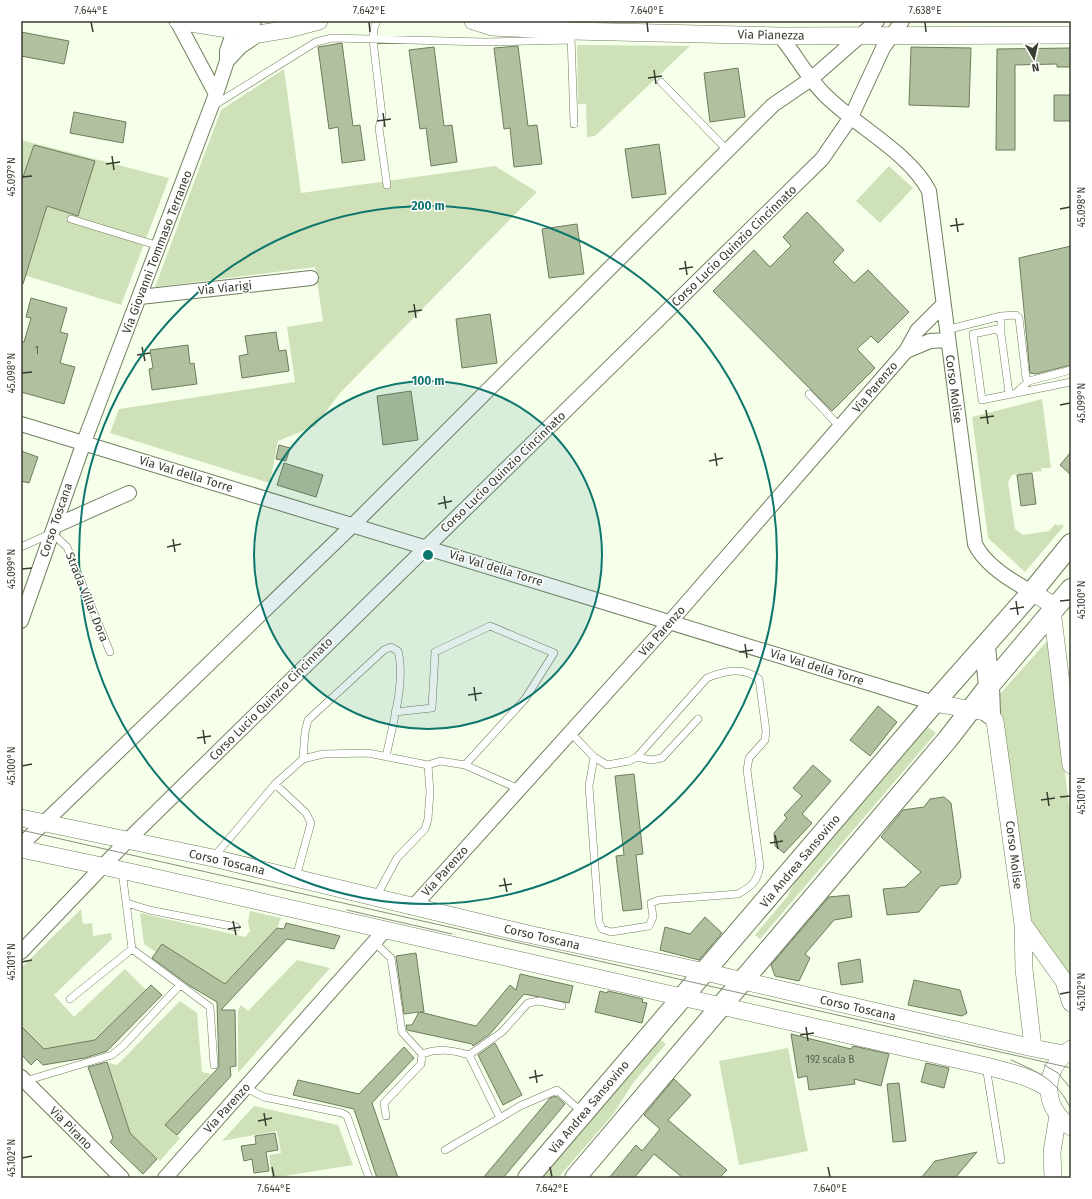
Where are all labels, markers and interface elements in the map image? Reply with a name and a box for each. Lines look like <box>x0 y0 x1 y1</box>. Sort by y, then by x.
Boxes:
text: 7.644°E <box>74 5 108 17</box>
text: 7.642°E <box>353 5 385 17</box>
text: 7.640°E <box>630 5 664 17</box>
text: 7.638°E <box>908 5 942 17</box>
street label: Via Pianezza <box>737 27 805 43</box>
north arrow <box>1014 38 1054 78</box>
text: N <box>1031 60 1040 74</box>
text: 45.097°N <box>6 157 18 197</box>
street label: Via Giovanni Tommaso Terraneo <box>119 168 195 336</box>
street label: Corso Lucio Quinzio Cincinnato <box>669 182 799 310</box>
text: 45.098°N <box>1076 187 1088 227</box>
text: 200 m <box>411 199 445 213</box>
street label: Via Viarigi <box>197 278 253 298</box>
house number: 1 <box>35 345 39 357</box>
text: 45.098°N <box>6 353 18 393</box>
street label: Corso Molise <box>943 354 965 424</box>
street label: Via Parenzo <box>850 359 900 415</box>
text: 100 m <box>412 374 444 388</box>
text: 45.099°N <box>1076 383 1088 423</box>
street label: Corso Lucio Quinzio Cincinnato <box>438 408 568 536</box>
street label: Via Val della Torre <box>137 453 235 495</box>
street label: Corso Toscana <box>37 481 75 559</box>
street label: Via Val della Torre <box>447 547 545 589</box>
centre of rings <box>421 548 435 562</box>
text: 45.099°N <box>6 549 18 589</box>
street label: Strada Villar Dora <box>63 550 111 644</box>
text: 45.100°N <box>1076 580 1088 620</box>
street label: Via Parenzo <box>636 603 688 659</box>
street label: Corso Lucio Quinzio Cincinnato <box>207 635 335 763</box>
street label: Via Val della Torre <box>768 646 866 688</box>
text: 45.100°N <box>6 746 18 786</box>
text: 45.101°N <box>1076 777 1088 815</box>
street label: Via Andrea Sansovino <box>757 812 843 910</box>
street label: Corso Molise <box>1003 820 1025 890</box>
street label: Via Parenzo <box>419 843 471 899</box>
street label: Corso Toscana <box>188 846 266 878</box>
street label: Corso Toscana <box>503 921 581 953</box>
text: 45.101°N <box>6 943 18 981</box>
text: 45.102°N <box>1076 973 1088 1011</box>
street label: Corso Toscana <box>819 992 897 1024</box>
house number: 192 scala B <box>806 1054 854 1066</box>
street label: Via Andrea Sansovino <box>546 1058 632 1156</box>
street label: Via Parenzo <box>201 1080 253 1136</box>
street label: Via Pirano <box>47 1104 95 1152</box>
text: 45.102°N <box>6 1139 18 1177</box>
text: 7.644°E <box>257 1183 291 1195</box>
text: 7.642°E <box>536 1183 568 1195</box>
text: 7.640°E <box>813 1183 847 1195</box>

